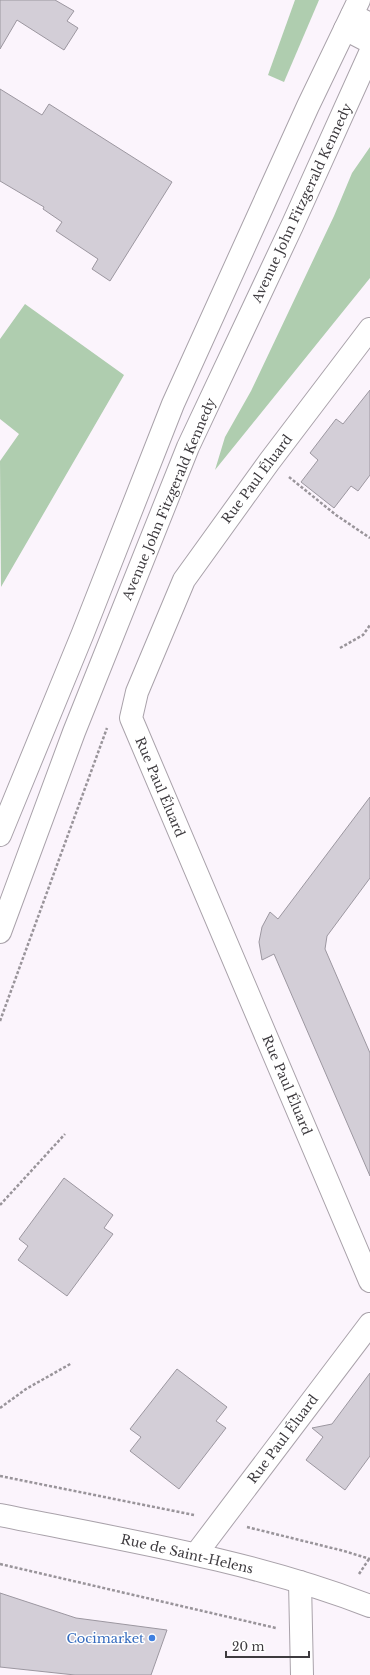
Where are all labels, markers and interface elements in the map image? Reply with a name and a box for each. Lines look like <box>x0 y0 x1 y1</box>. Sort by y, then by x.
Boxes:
street label: Avenue John Fitzgerald Kennedy <box>248 100 356 306</box>
street label: Avenue John Fitzgerald Kennedy <box>118 395 220 604</box>
street label: Rue Paul Éluard <box>218 431 296 527</box>
street label: Rue Paul Éluard <box>131 734 189 840</box>
street label: Rue Paul Éluard <box>258 1032 316 1138</box>
street label: Rue Paul Éluard <box>244 1391 322 1487</box>
street label: Rue de Saint-Helens <box>119 1530 255 1578</box>
place label: Cocimarket <box>66 1630 144 1647</box>
marker: Cocimarket <box>147 1633 157 1643</box>
scale bar <box>226 1633 309 1659</box>
text: 20 m <box>232 1639 264 1654</box>

